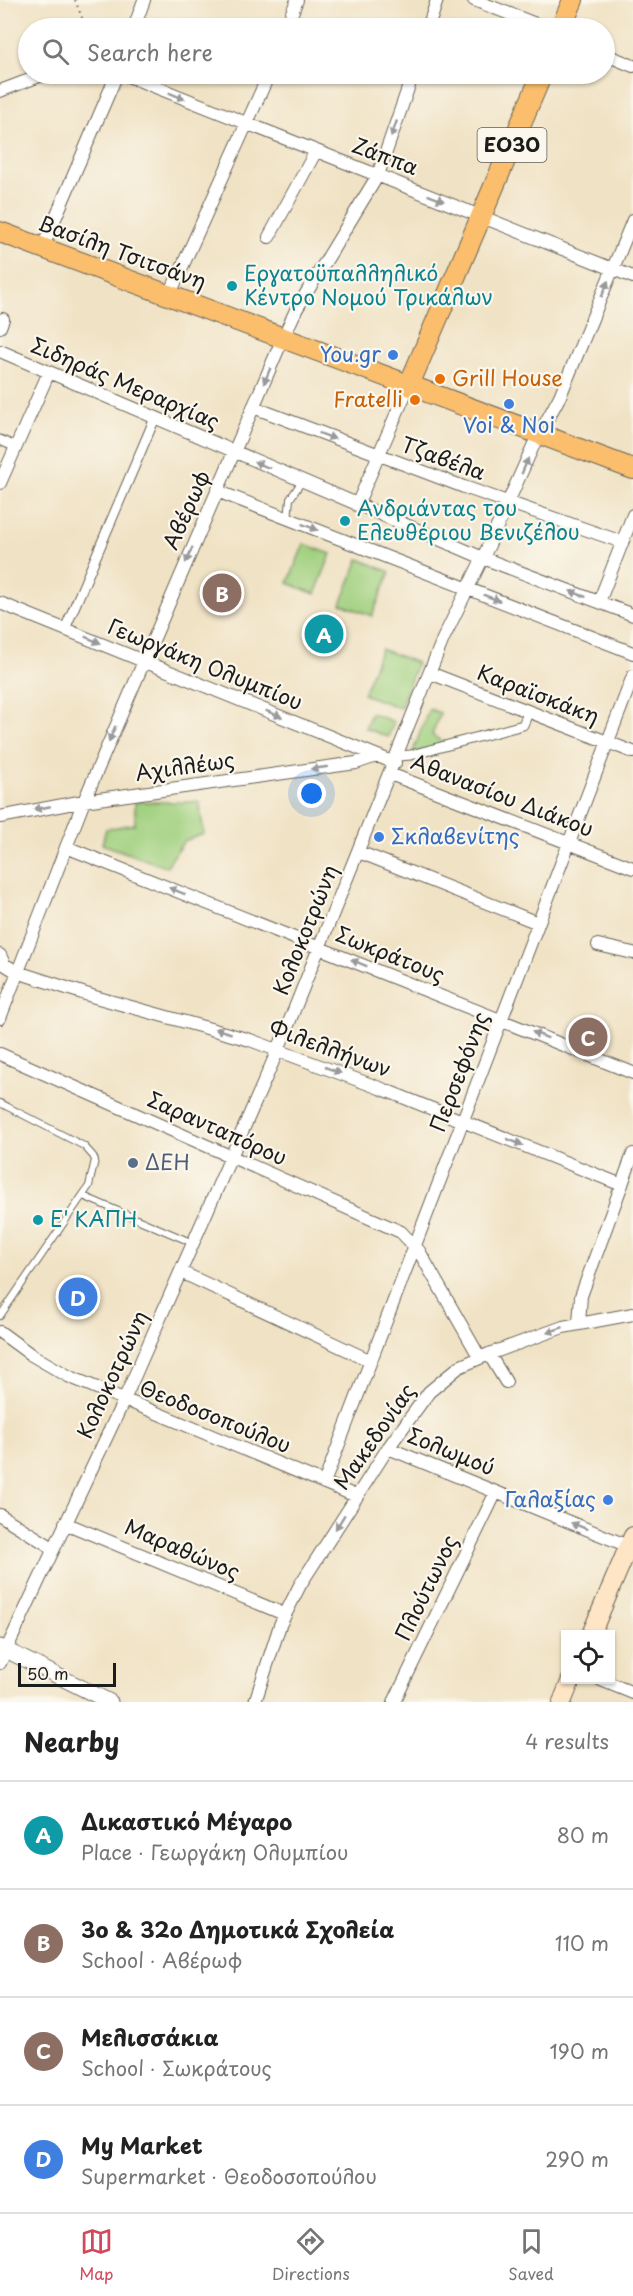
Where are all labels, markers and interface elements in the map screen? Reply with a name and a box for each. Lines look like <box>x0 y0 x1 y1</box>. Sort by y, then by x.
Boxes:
search box <box>18 18 615 84</box>
icon: search <box>39 35 72 68</box>
text: Search here <box>87 35 213 68</box>
one-way arrow <box>168 91 186 101</box>
one-way arrow <box>389 120 399 138</box>
street label: Ζάππα <box>348 128 424 182</box>
road number: ΕΟ30 <box>478 128 546 162</box>
one-way arrow <box>428 193 446 203</box>
street label: Βασίλη Τσιτσάνη <box>34 206 211 296</box>
place label: Εργατοϋπαλληλικό Κέντρο Νομού Τρικάλων <box>244 256 493 312</box>
marker: Εργατοϋπαλληλικό Κέντρο Νομού Τρικάλων <box>225 279 239 293</box>
one-way arrow <box>600 279 610 297</box>
street label: Σιδηράς Μεραρχίας <box>26 328 225 436</box>
place label: You.gr <box>320 337 381 369</box>
marker: You.gr <box>386 348 400 362</box>
place label: Grill House <box>452 361 563 393</box>
one-way arrow <box>261 367 271 385</box>
marker: Grill House <box>433 372 447 386</box>
place label: Fratelli <box>333 382 403 414</box>
marker: Fratelli <box>408 393 422 407</box>
marker: Voi & Noi <box>502 397 516 411</box>
place label: Voi & Noi <box>463 408 555 440</box>
street label: Τζαβέλα <box>397 427 490 487</box>
one-way arrow <box>319 431 337 441</box>
one-way arrow <box>520 457 530 475</box>
one-way arrow <box>253 460 271 469</box>
street label: Αβέρωφ <box>153 464 217 554</box>
place label: Ανδριάντας του Ελευθέριου Βενιζέλου <box>357 491 580 547</box>
marker: Ανδριάντας του Ελευθέριου Βενιζέλου <box>338 514 352 528</box>
one-way arrow <box>301 523 319 533</box>
one-way arrow <box>184 546 193 564</box>
pin: B <box>202 570 242 616</box>
one-way arrow <box>569 589 587 599</box>
one-way arrow <box>483 594 501 604</box>
street label: Γεωργάκη Ολυμπίου <box>103 609 308 717</box>
pin: A <box>304 612 344 656</box>
one-way arrow <box>85 636 103 646</box>
street label: Καραϊσκάκη <box>473 655 604 731</box>
one-way arrow <box>265 710 283 719</box>
one-way arrow <box>107 725 116 743</box>
street label: Αχιλλέως <box>133 742 236 788</box>
street label: Αθανασίου Διάκου <box>407 745 599 844</box>
one-way arrow <box>309 763 328 772</box>
your location <box>297 779 326 808</box>
one-way arrow <box>33 804 52 813</box>
place label: Σκλαβενίτης <box>391 819 520 851</box>
marker: Σκλαβενίτης <box>372 830 386 844</box>
street label: Κολοκοτρώνη <box>263 859 345 999</box>
one-way arrow <box>168 886 186 896</box>
street label: Σωκράτους <box>331 917 450 990</box>
one-way arrow <box>349 958 367 968</box>
street label: Περσεφόνης <box>421 1006 496 1136</box>
street label: Φιλελλήνων <box>265 1010 396 1084</box>
pin: C <box>568 1014 608 1060</box>
one-way arrow <box>214 1026 232 1035</box>
one-way arrow <box>530 1030 548 1040</box>
one-way arrow <box>324 1066 342 1076</box>
street label: Σαρανταπόρου <box>143 1082 293 1172</box>
one-way arrow <box>506 1137 524 1147</box>
place label: ΔΕΗ <box>145 1145 190 1177</box>
marker: ΔΕΗ <box>126 1156 140 1170</box>
place label: Ε' ΚΑΠΗ <box>50 1202 138 1234</box>
marker: Ε' ΚΑΠΗ <box>31 1213 45 1227</box>
pin: D <box>58 1274 98 1320</box>
street label: Κολοκοτρώνη <box>68 1305 155 1443</box>
one-way arrow <box>546 1325 564 1335</box>
street label: Θεοδοσοπούλου <box>135 1370 296 1460</box>
street label: Μακεδονίας <box>325 1376 422 1496</box>
street label: Σολωμού <box>403 1418 500 1482</box>
place label: Γαλαξίας <box>505 1482 596 1514</box>
marker: Γαλαξίας <box>601 1493 615 1507</box>
street label: Μαραθώνος <box>120 1510 245 1587</box>
one-way arrow <box>334 1514 345 1530</box>
one-way arrow <box>570 1521 588 1530</box>
street label: Πλούτωνος <box>386 1529 465 1645</box>
map controls <box>561 1630 615 1684</box>
button: locate <box>561 1630 615 1684</box>
scale bar <box>18 1660 116 1688</box>
text: 50 m <box>27 1661 68 1685</box>
text: Nearby <box>24 1722 119 1761</box>
text: 4 results <box>525 1726 609 1756</box>
text: Δικαστικό Μέγαρο <box>81 1804 292 1837</box>
text: A <box>36 1820 51 1850</box>
text: 80 m <box>557 1820 609 1850</box>
text: Place · Γεωργάκη Ολυμπίου <box>81 1837 349 1867</box>
text: 3ο & 32ο Δημοτικά Σχολεία <box>81 1912 394 1945</box>
text: B <box>37 1928 50 1958</box>
text: 110 m <box>555 1928 609 1958</box>
text: School · Αβέρωφ <box>81 1945 242 1975</box>
text: Μελισσάκια <box>81 2020 219 2053</box>
text: C <box>36 2036 51 2066</box>
text: 190 m <box>550 2036 609 2066</box>
text: School · Σωκράτους <box>81 2053 272 2083</box>
text: My Market <box>81 2128 203 2161</box>
text: D <box>36 2144 51 2174</box>
text: 290 m <box>545 2144 609 2174</box>
text: Supermarket · Θεοδοσοπούλου <box>81 2161 377 2191</box>
tab: Map <box>79 2225 113 2285</box>
tab: Directions <box>272 2225 350 2285</box>
tab: Saved <box>508 2225 554 2285</box>

